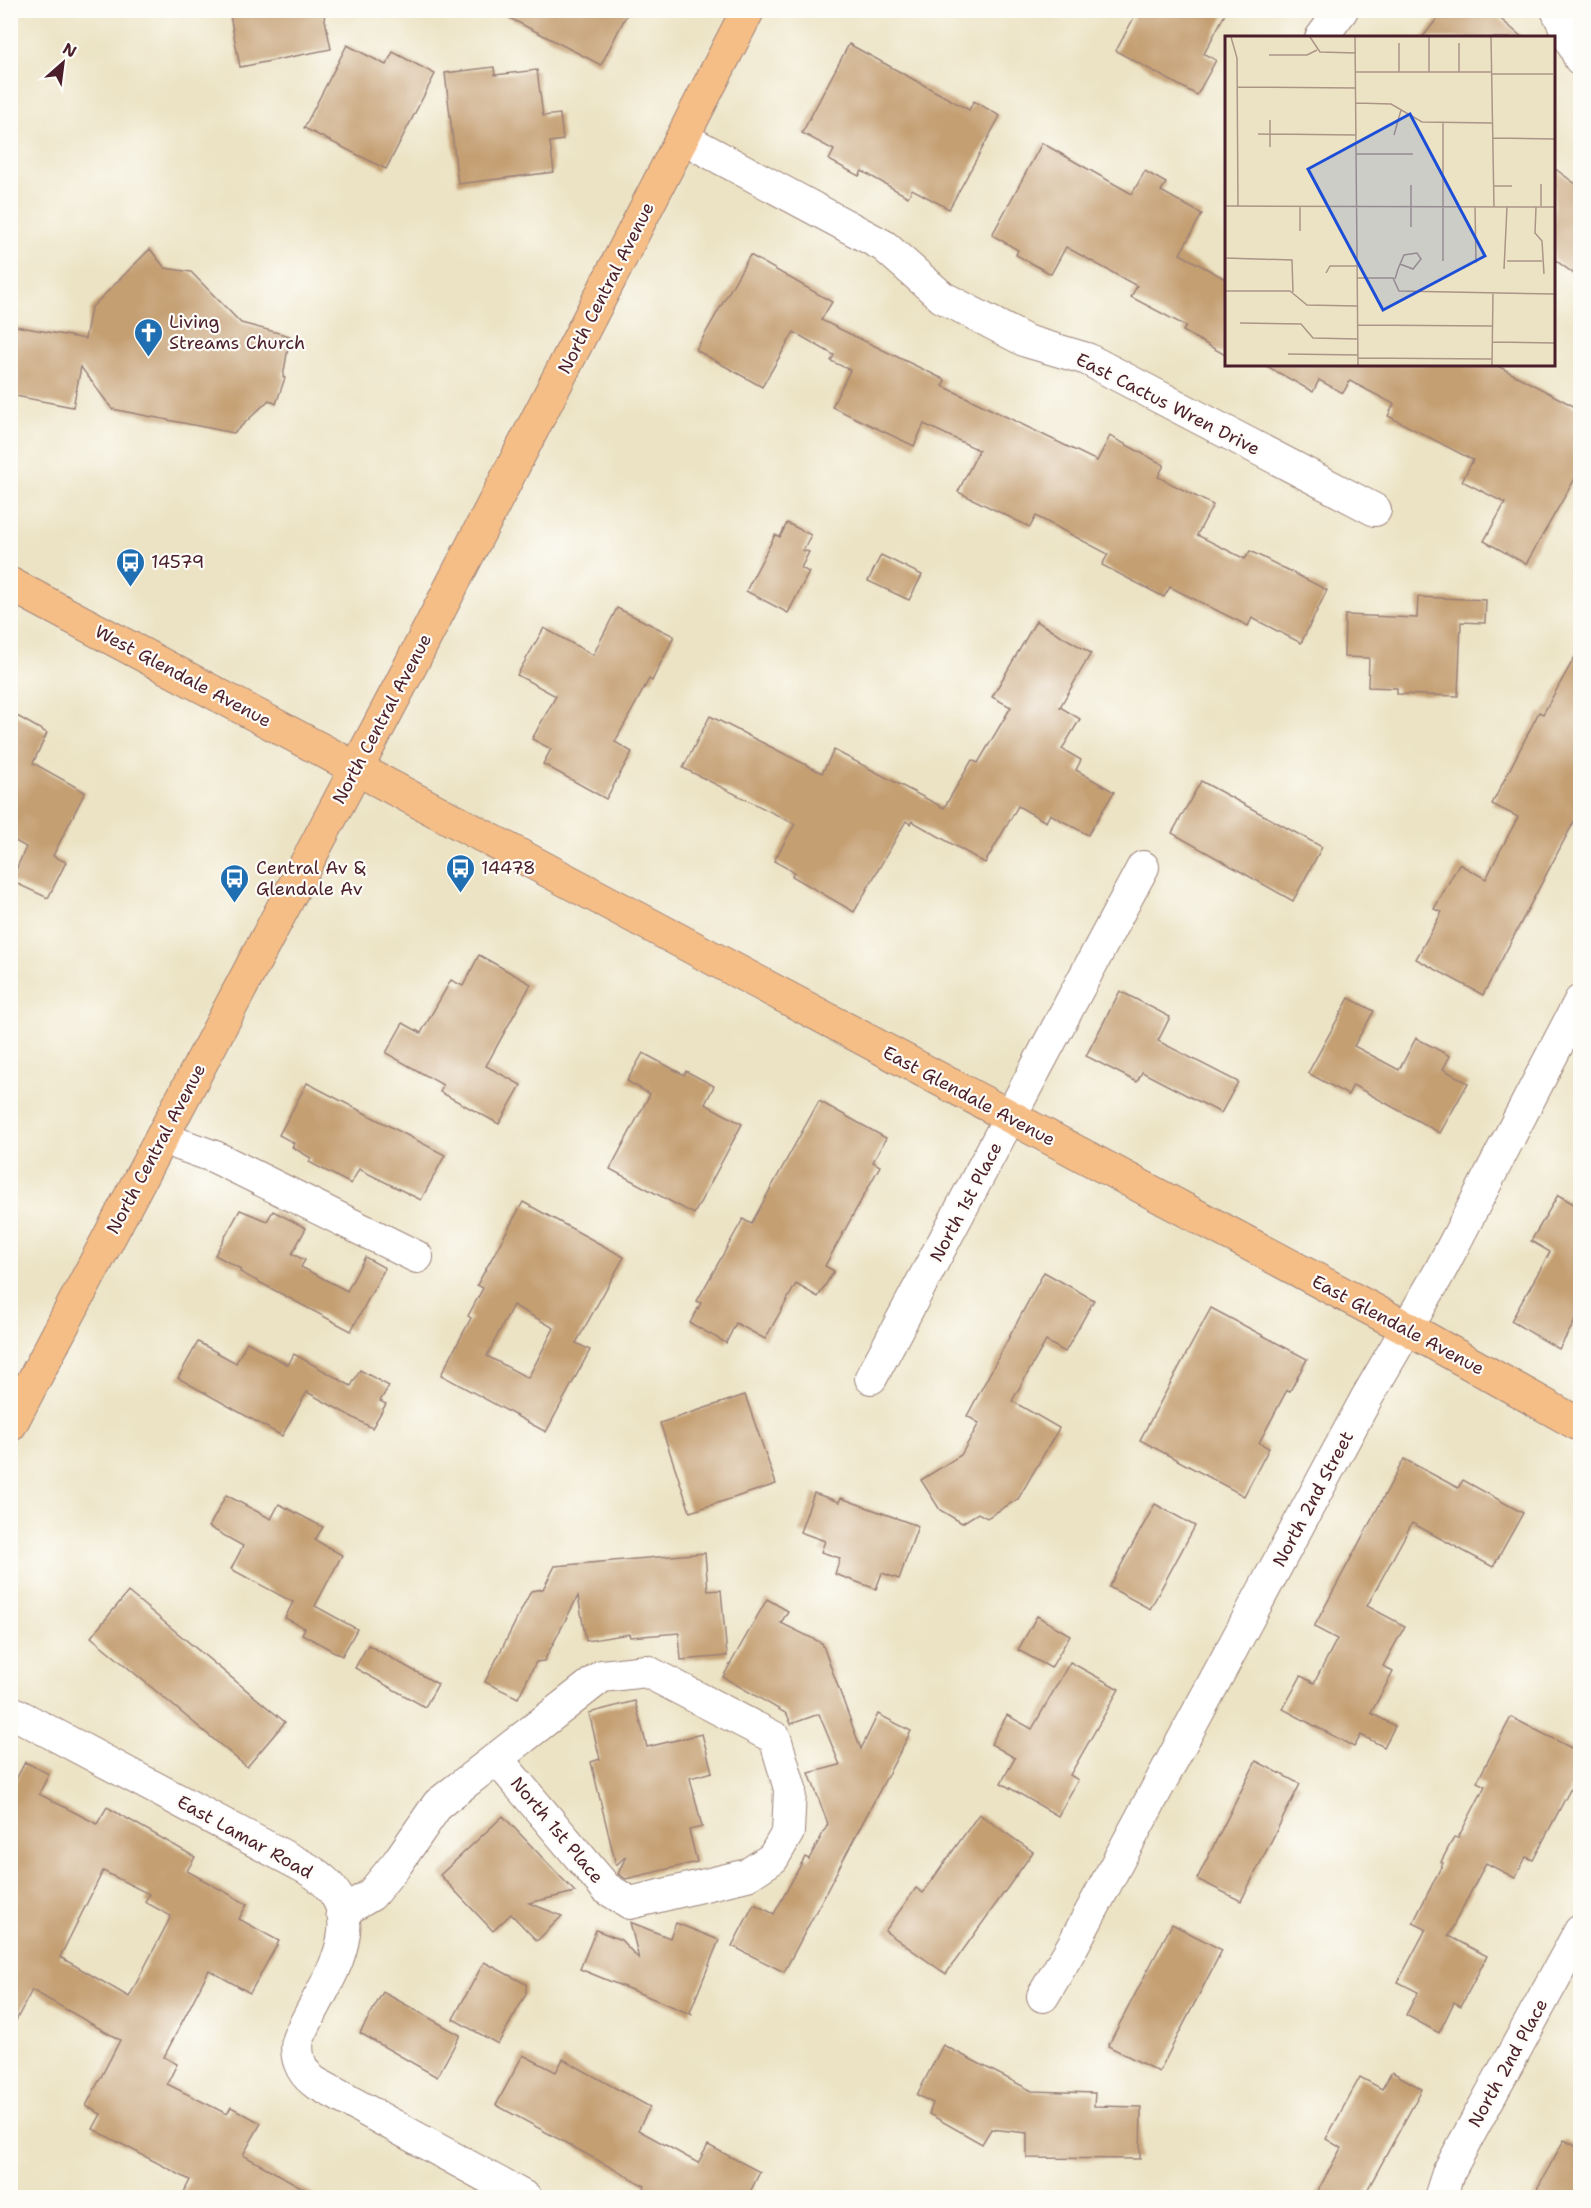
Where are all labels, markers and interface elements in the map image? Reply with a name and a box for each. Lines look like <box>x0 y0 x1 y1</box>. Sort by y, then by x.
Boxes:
north arrow <box>33 33 93 93</box>
inset map <box>1225 36 1555 366</box>
text: N <box>59 38 80 62</box>
street label: North Central Avenue <box>552 198 660 378</box>
place label: Living Streams Church <box>169 310 305 355</box>
church icon: Living Streams Church <box>132 316 164 358</box>
street label: East Cactus Wren Drive <box>1072 347 1264 461</box>
bus stop icon: 14579 <box>114 546 146 588</box>
place label: 14579 <box>151 550 204 574</box>
street label: West Glendale Avenue <box>91 619 275 733</box>
street label: North Central Avenue <box>327 630 437 808</box>
bus stop icon: 14478 <box>444 852 476 894</box>
place label: Central Av & Glendale Av <box>256 856 366 901</box>
place label: 14478 <box>481 856 536 880</box>
bus stop icon: Central Av & Glendale Av <box>219 862 251 904</box>
street label: East Glendale Avenue <box>879 1040 1059 1152</box>
street label: North Central Avenue <box>101 1060 211 1238</box>
street label: North 1st Place <box>924 1138 1008 1266</box>
street label: East Glendale Avenue <box>1308 1269 1488 1381</box>
street label: North 2nd Street <box>1267 1427 1359 1571</box>
street label: North 1st Place <box>505 1772 609 1888</box>
street label: East Lamar Road <box>173 1790 317 1884</box>
street label: North 2nd Place <box>1463 1994 1553 2132</box>

